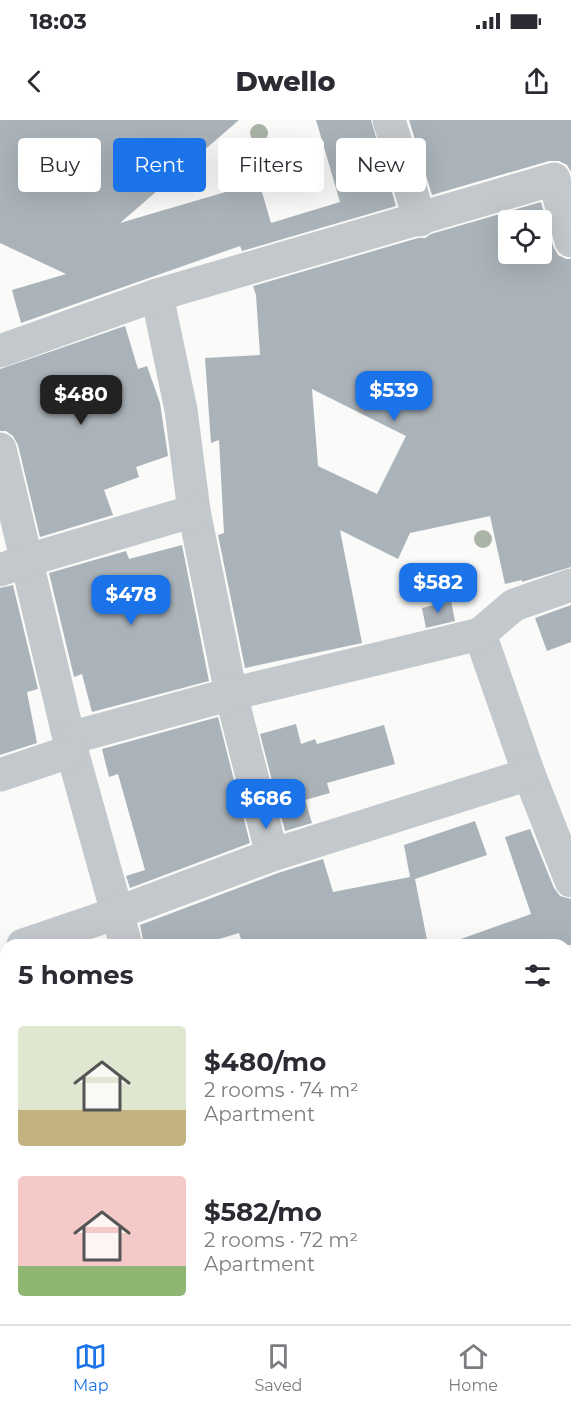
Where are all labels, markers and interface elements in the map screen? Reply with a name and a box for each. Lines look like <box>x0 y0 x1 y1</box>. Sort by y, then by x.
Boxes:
text: 18:03 <box>30 8 87 35</box>
icon: back <box>18 65 51 98</box>
text: Dwello <box>236 65 335 98</box>
icon: share <box>520 65 553 98</box>
chip: Buy <box>18 138 101 192</box>
chip: Rent <box>113 138 206 192</box>
chip: Filters <box>218 138 324 192</box>
chip: New <box>336 138 426 192</box>
map controls <box>498 210 552 264</box>
button: locate <box>498 210 552 264</box>
pin: $539 <box>358 371 430 422</box>
pin: $480 <box>45 375 117 426</box>
text: $539 <box>369 378 419 402</box>
text: $480 <box>54 382 108 406</box>
pin: $582 <box>402 563 474 614</box>
text: $582 <box>413 570 463 594</box>
pin: $478 <box>95 575 167 626</box>
text: $478 <box>105 582 157 606</box>
pin: $686 <box>230 779 302 830</box>
text: $686 <box>240 786 292 810</box>
text: 5 homes <box>18 959 134 991</box>
icon: filters <box>521 959 554 992</box>
text: $480/mo <box>204 1046 326 1078</box>
icon: home <box>66 1050 138 1122</box>
text: 2 rooms · 74 m² <box>204 1078 359 1102</box>
text: Apartment <box>204 1102 315 1126</box>
text: $582/mo <box>204 1196 322 1228</box>
icon: home <box>66 1200 138 1272</box>
text: 2 rooms · 72 m² <box>204 1228 358 1252</box>
text: Apartment <box>204 1252 315 1276</box>
tab: Map <box>73 1340 109 1395</box>
tab: Saved <box>254 1340 302 1395</box>
tab: Home <box>448 1340 498 1395</box>

